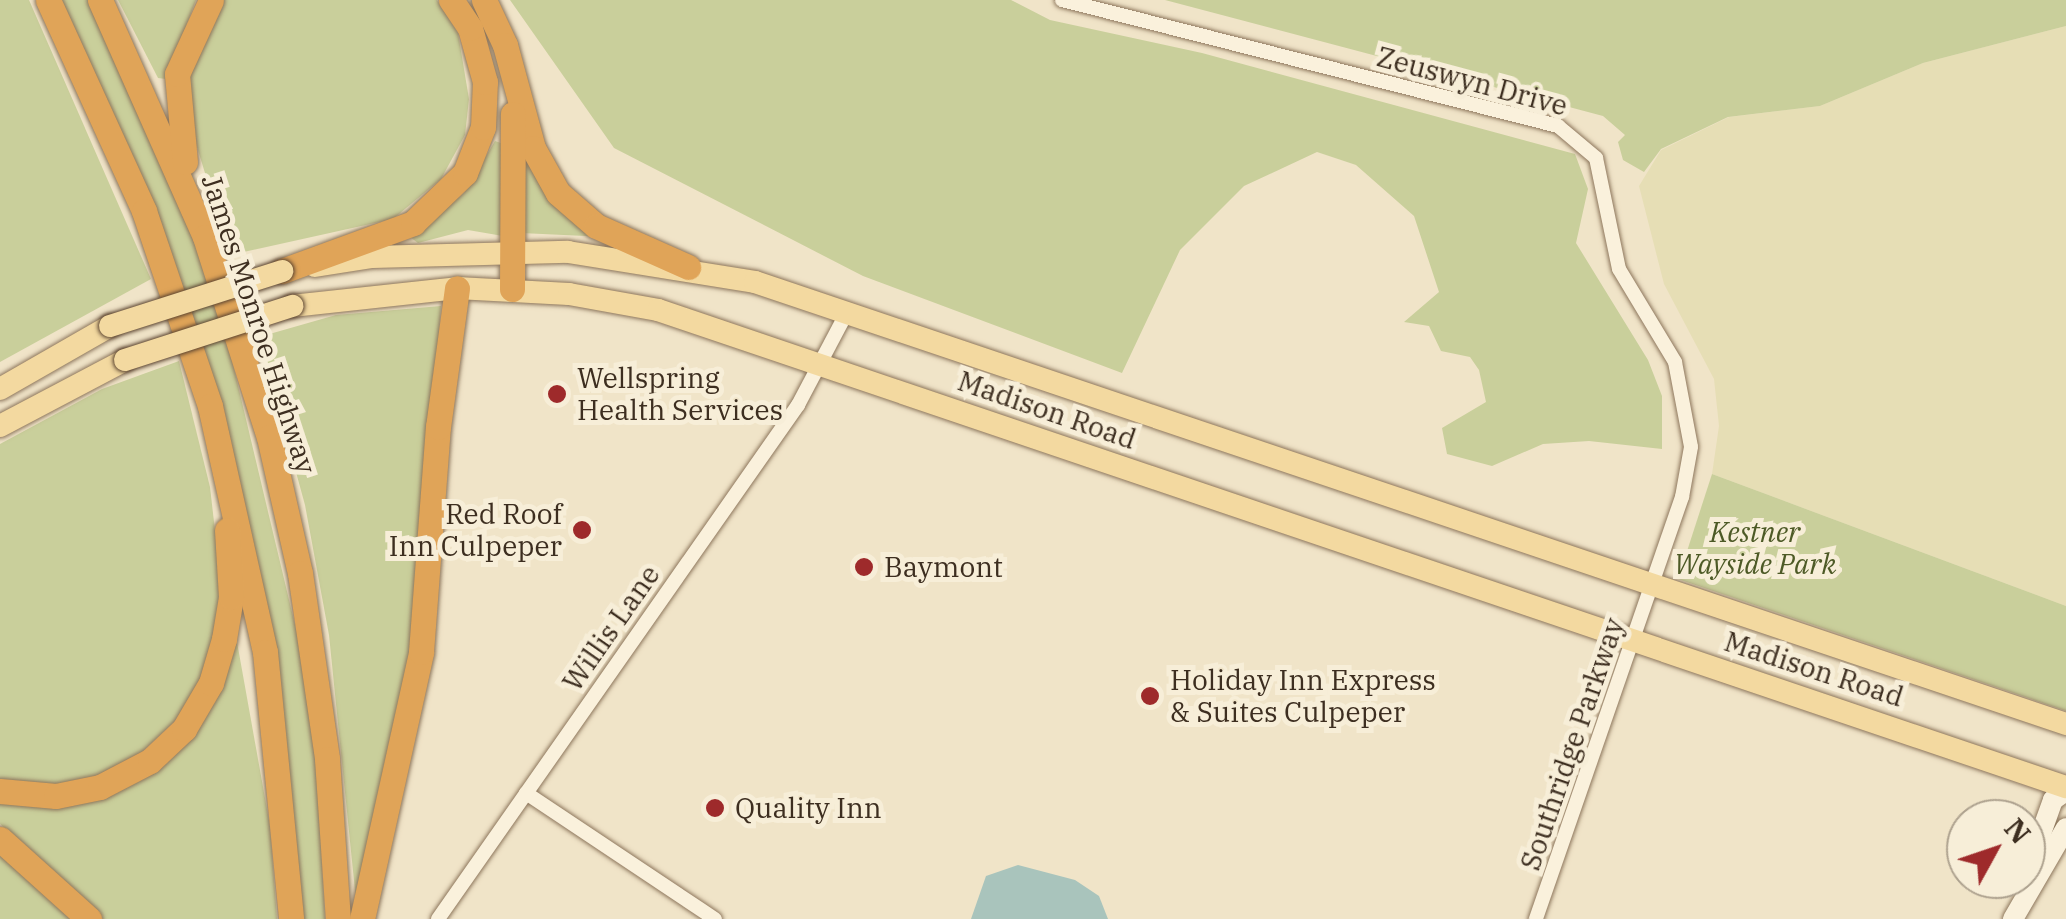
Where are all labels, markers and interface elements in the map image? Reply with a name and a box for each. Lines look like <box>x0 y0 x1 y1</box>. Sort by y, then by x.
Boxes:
street label: Zeuswyn Drive <box>1373 39 1571 123</box>
street label: James Monroe Highway <box>195 170 323 478</box>
place label: Wellspring Health Services <box>577 361 783 427</box>
street label: Madison Road <box>954 364 1140 456</box>
marker: Wellspring Health Services <box>546 383 568 405</box>
place label: Red Roof Inn Culpeper <box>389 497 562 563</box>
park label: Kestner Wayside Park <box>1674 515 1836 581</box>
marker: Red Roof Inn Culpeper <box>571 519 593 541</box>
place label: Baymont <box>884 550 1003 584</box>
marker: Baymont <box>853 556 875 578</box>
street label: Willis Lane <box>555 559 667 697</box>
street label: Southridge Parkway <box>1513 614 1631 874</box>
street label: Madison Road <box>1720 624 1908 714</box>
place label: Holiday Inn Express & Suites Culpeper <box>1170 663 1436 729</box>
marker: Holiday Inn Express & Suites Culpeper <box>1139 685 1161 707</box>
place label: Quality Inn <box>735 791 882 825</box>
marker: Quality Inn <box>704 797 726 819</box>
north arrow <box>1946 799 2046 899</box>
text: N <box>1997 810 2039 851</box>

